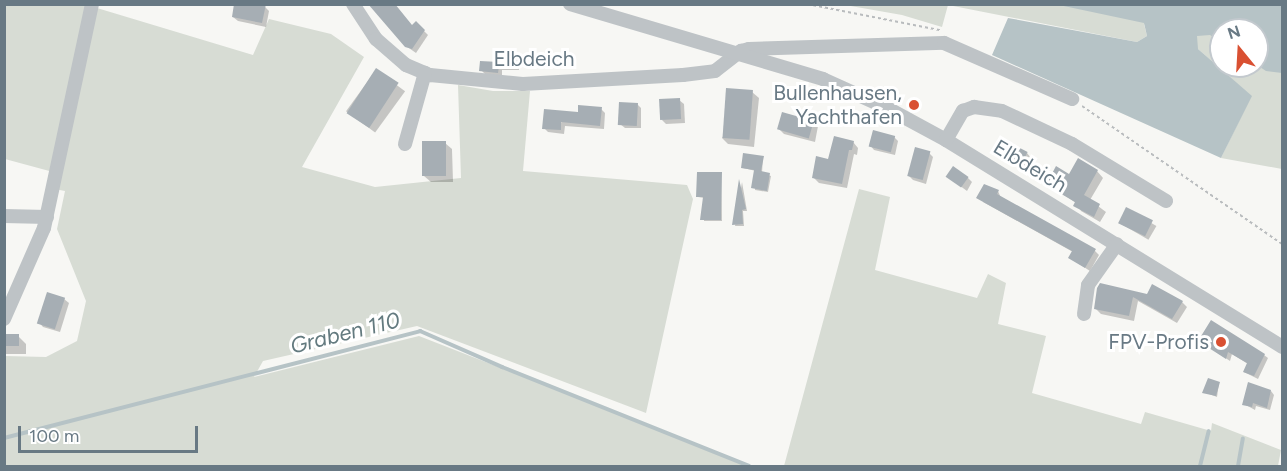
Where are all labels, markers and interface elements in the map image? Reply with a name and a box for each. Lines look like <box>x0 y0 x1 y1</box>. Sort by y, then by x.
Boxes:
north arrow <box>1209 18 1269 78</box>
text: N <box>1225 21 1243 43</box>
street label: Elbdeich <box>493 46 575 72</box>
place label: Bullenhausen, Yachthafen <box>773 80 902 130</box>
marker: Bullenhausen, Yachthafen <box>907 98 921 112</box>
street label: Elbdeich <box>989 134 1071 198</box>
water label: Graben 110 <box>287 307 403 359</box>
place label: FPV-Profis <box>1108 329 1209 355</box>
marker: FPV-Profis <box>1214 335 1228 349</box>
scale bar <box>21 414 201 452</box>
text: 100 m <box>29 425 79 447</box>

